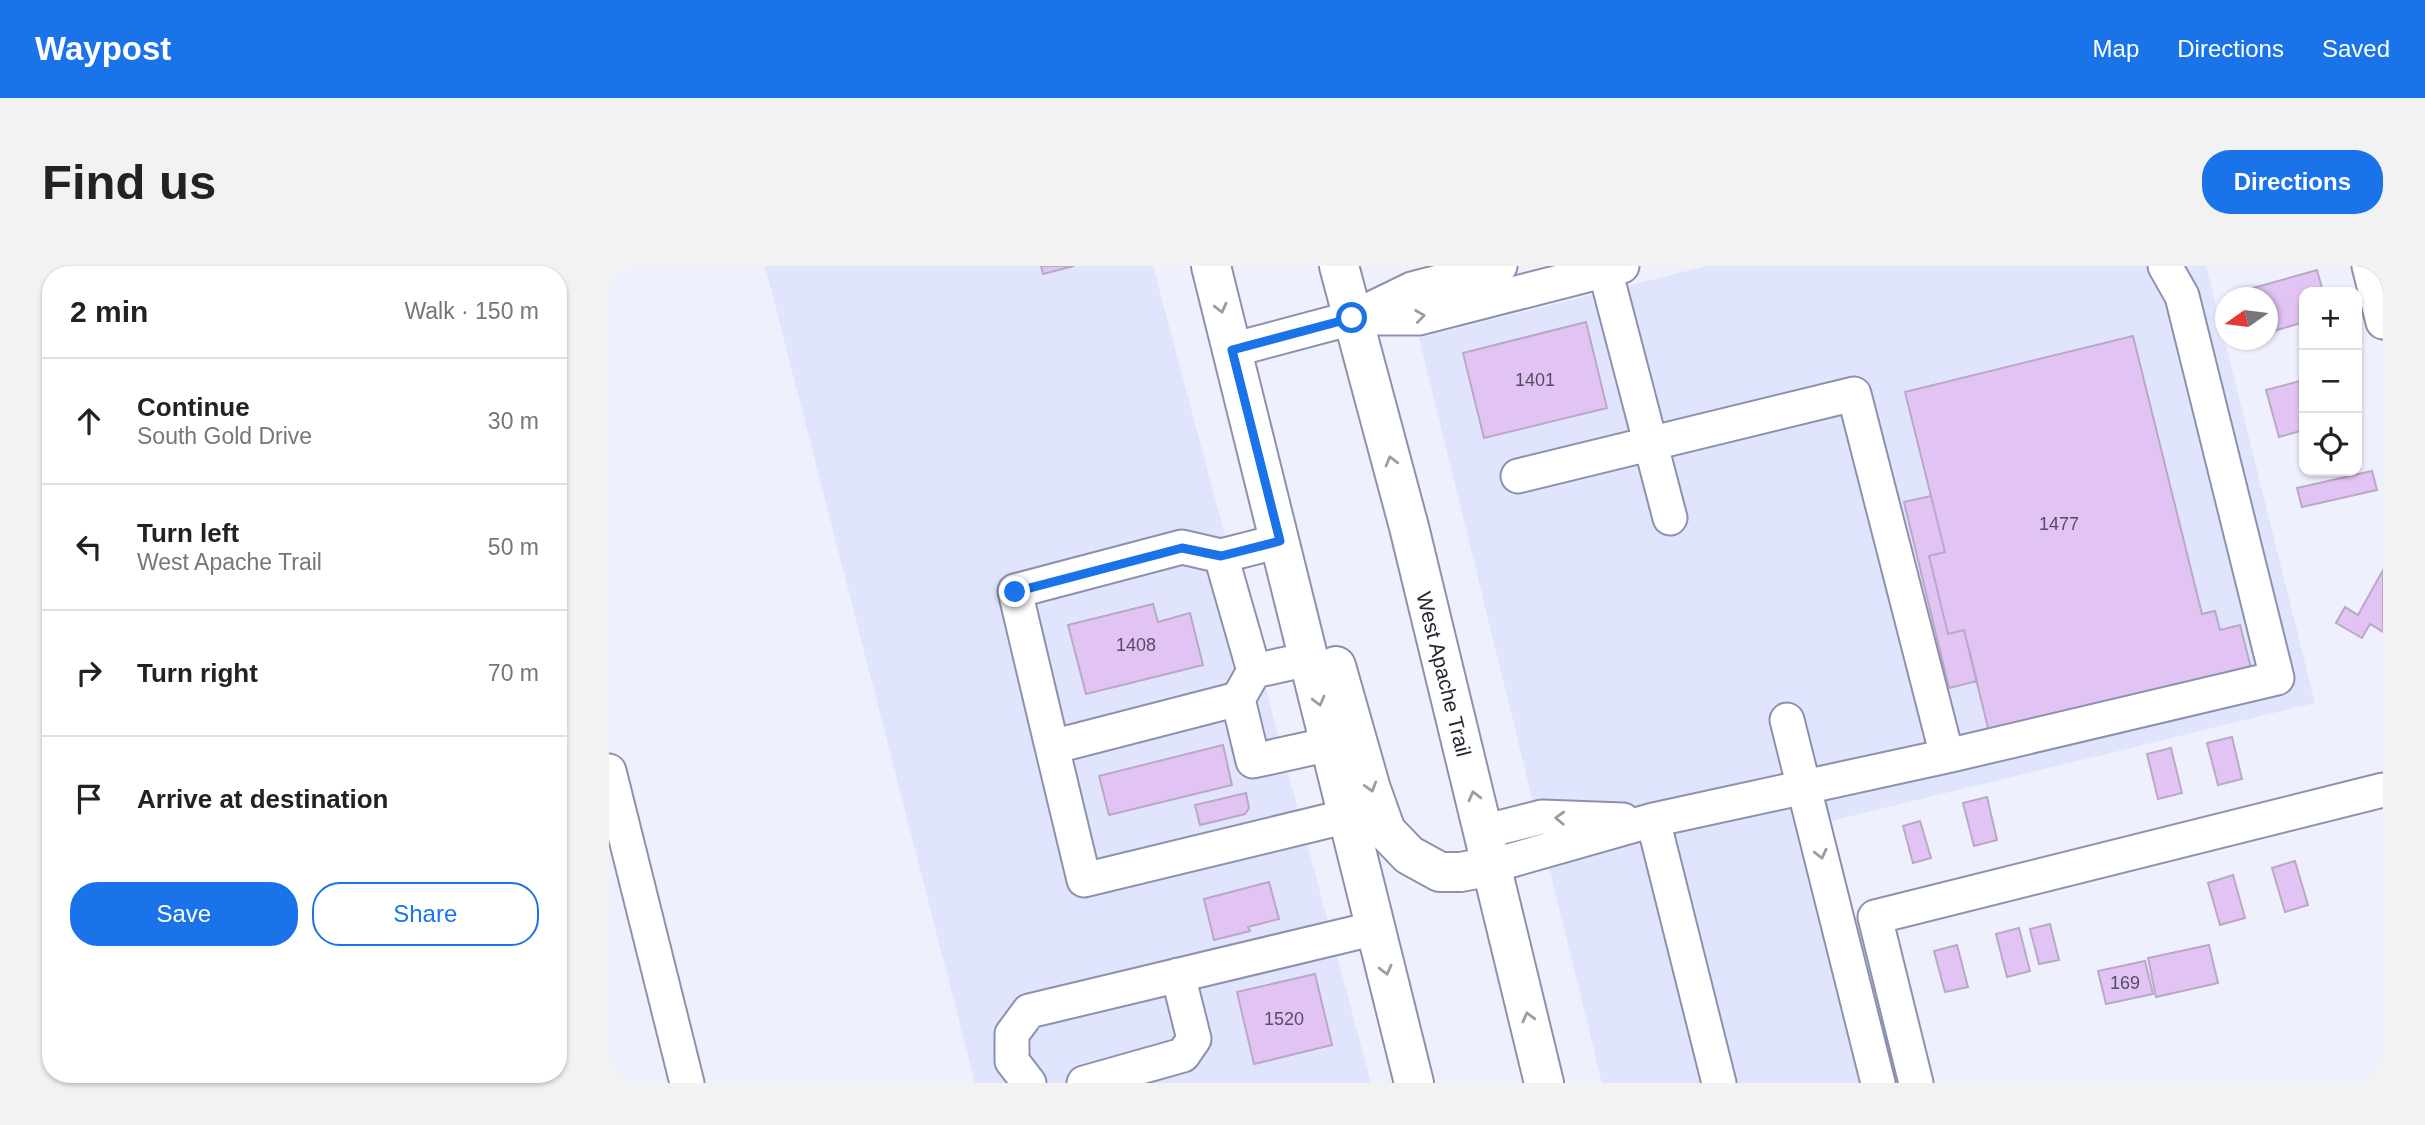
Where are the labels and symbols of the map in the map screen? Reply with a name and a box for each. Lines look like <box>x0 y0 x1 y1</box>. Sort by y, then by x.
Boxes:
north arrow <box>2215 287 2278 350</box>
one-way arrow <box>1213 302 1227 314</box>
route start <box>1336 302 1367 333</box>
one-way arrow <box>1414 309 1426 324</box>
house number: 1401 <box>1515 370 1555 390</box>
one-way arrow <box>1385 456 1399 468</box>
house number: 1477 <box>2039 514 2079 534</box>
route end <box>999 576 1030 607</box>
street label: West Apache Trail <box>1412 589 1476 759</box>
house number: 1408 <box>1116 635 1156 655</box>
one-way arrow <box>1311 695 1325 707</box>
one-way arrow <box>1362 780 1377 792</box>
one-way arrow <box>1468 790 1482 802</box>
one-way arrow <box>1555 810 1566 825</box>
one-way arrow <box>1813 848 1827 860</box>
one-way arrow <box>1378 964 1392 976</box>
house number: 169 <box>2110 973 2140 993</box>
house number: 1520 <box>1264 1009 1304 1029</box>
one-way arrow <box>1522 1011 1536 1023</box>

